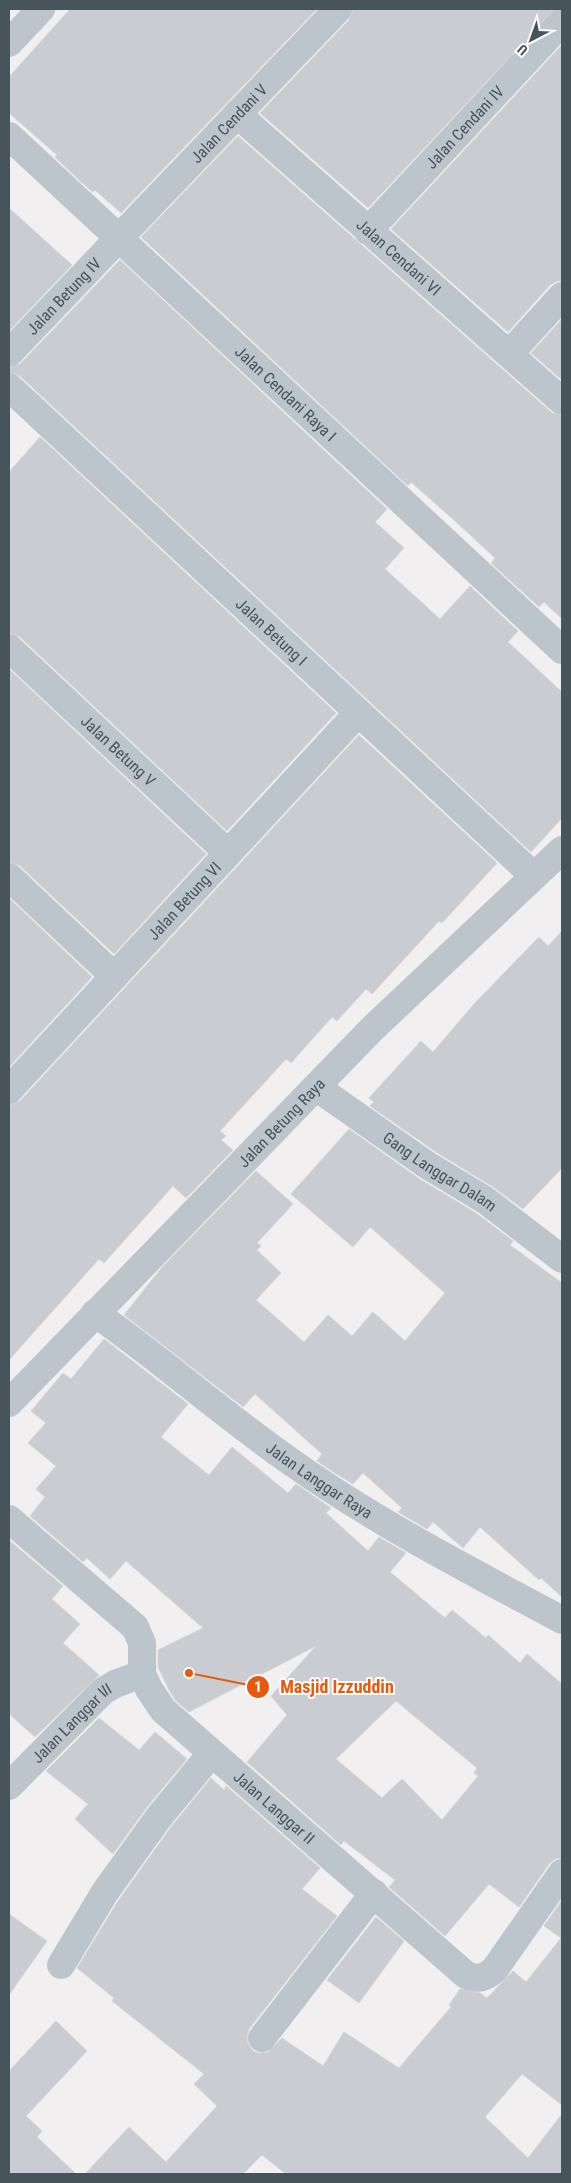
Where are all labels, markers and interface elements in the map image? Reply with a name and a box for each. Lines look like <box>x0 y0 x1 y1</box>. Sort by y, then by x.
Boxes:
north arrow <box>506 15 556 65</box>
text: U <box>514 41 531 58</box>
street label: Jalan Cendani V <box>187 80 271 167</box>
street label: Jalan Cendani IV <box>422 82 508 172</box>
street label: Jalan Cendani VI <box>353 215 445 299</box>
street label: Jalan Betung IV <box>22 253 105 338</box>
street label: Jalan Cendani Raya I <box>231 342 340 445</box>
street label: Jalan Betung I <box>232 594 311 669</box>
street label: Jalan Betung V <box>77 711 160 790</box>
street label: Jalan Betung VI <box>144 858 225 944</box>
street label: Jalan Betung Raya <box>234 1074 329 1171</box>
street label: Gang Langgar Dalam <box>379 1128 501 1215</box>
street label: Jalan Langgar Raya <box>263 1438 376 1522</box>
callout: Masjid Izzuddin <box>246 1670 404 1703</box>
text: Masjid Izzuddin <box>280 1676 394 1697</box>
text: 1 <box>254 1678 262 1696</box>
street label: Jalan Langgar III <box>28 1679 115 1767</box>
street label: Jalan Langgar II <box>230 1767 319 1848</box>

